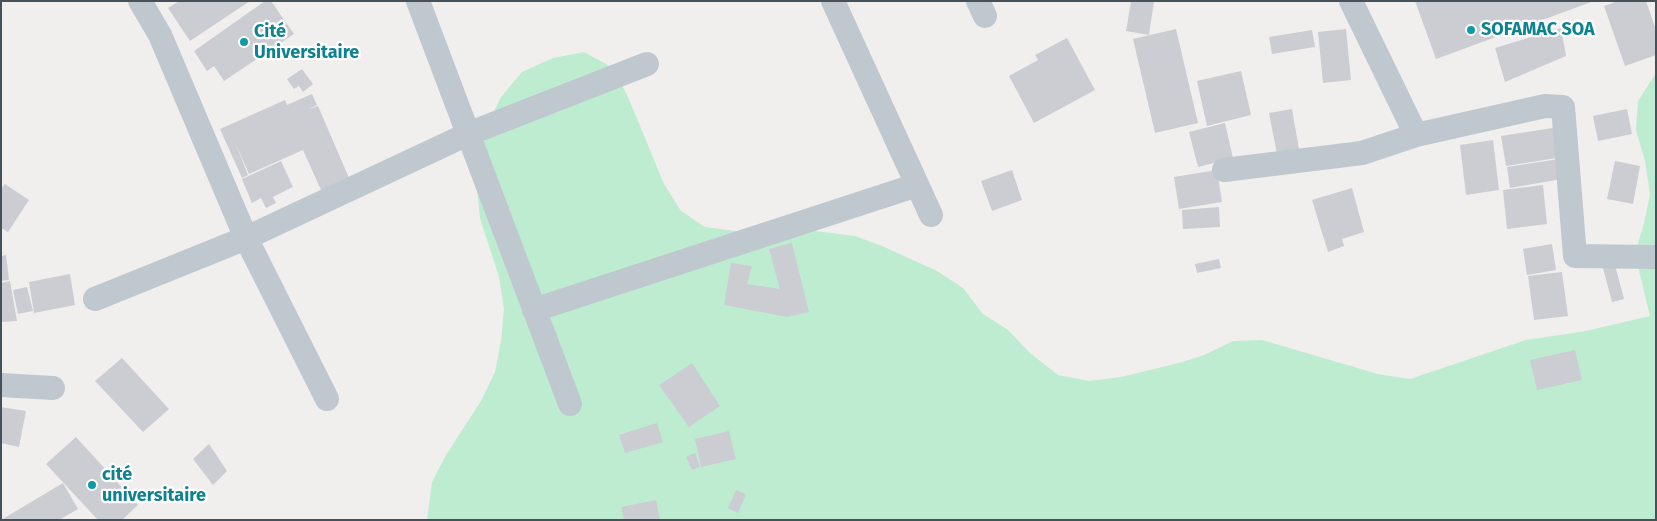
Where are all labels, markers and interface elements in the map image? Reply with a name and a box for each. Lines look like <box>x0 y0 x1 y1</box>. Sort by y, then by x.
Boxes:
place label: SOFAMAC SOA <box>1481 19 1595 41</box>
place label: Cité Universitaire <box>254 21 359 64</box>
marker: SOFAMAC SOA <box>1465 24 1477 36</box>
marker: Cité Universitaire <box>238 36 250 48</box>
place label: cité universitaire <box>102 464 206 506</box>
marker: cité universitaire <box>86 479 98 491</box>

